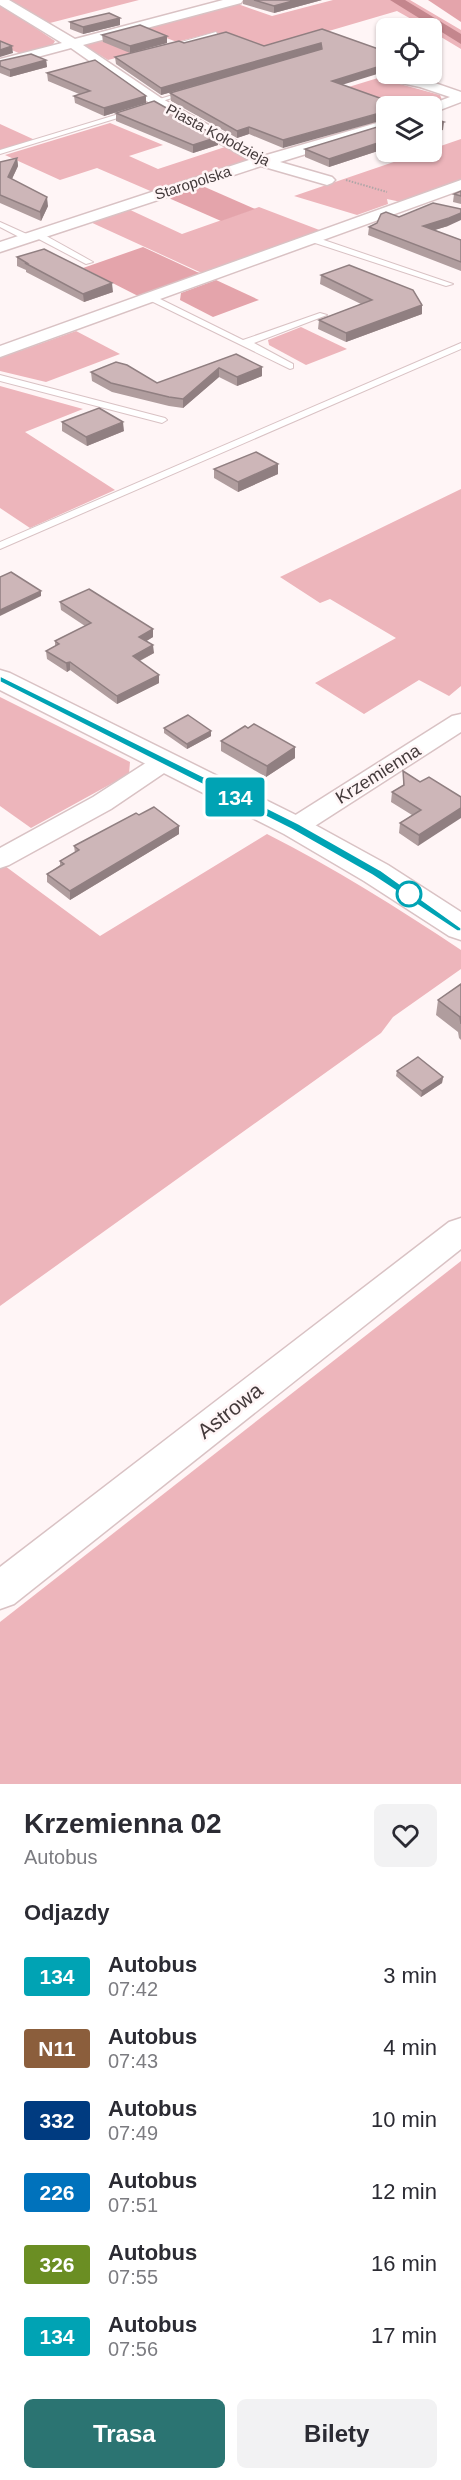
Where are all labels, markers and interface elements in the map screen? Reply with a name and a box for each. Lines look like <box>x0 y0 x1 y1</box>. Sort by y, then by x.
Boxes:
map controls <box>376 18 442 162</box>
button: locate <box>376 18 442 84</box>
button: layers <box>376 96 442 162</box>
street label: Piasta Kołodzieja <box>163 100 274 169</box>
street label: Staropolska <box>153 162 234 203</box>
street label: Krzemienna <box>332 740 425 808</box>
line badge: 134 <box>200 778 270 816</box>
text: 134 <box>217 786 253 809</box>
unlabelled marker <box>396 881 422 907</box>
street label: Astrowa <box>193 1378 267 1443</box>
button: heart <box>374 1804 437 1867</box>
text: Krzemienna 02 <box>24 1808 222 1839</box>
text: Autobus <box>24 1846 97 1868</box>
text: Odjazdy <box>24 1900 110 1925</box>
text: Autobus <box>108 1952 197 1977</box>
text: 3 min <box>383 1963 437 1988</box>
text: 134 <box>39 1965 75 1988</box>
text: 07:42 <box>108 1978 158 2000</box>
text: Autobus <box>108 2024 197 2049</box>
text: 4 min <box>383 2035 437 2060</box>
text: N11 <box>38 2037 76 2060</box>
text: 07:43 <box>108 2050 158 2072</box>
text: Autobus <box>108 2096 197 2121</box>
text: 10 min <box>371 2107 437 2132</box>
text: 332 <box>39 2109 75 2132</box>
text: 07:49 <box>108 2122 158 2144</box>
text: Autobus <box>108 2168 197 2193</box>
text: 12 min <box>371 2179 437 2204</box>
text: 226 <box>39 2181 75 2204</box>
text: 07:51 <box>108 2194 158 2216</box>
text: Autobus <box>108 2240 197 2265</box>
text: 16 min <box>371 2251 437 2276</box>
text: 326 <box>39 2253 75 2276</box>
text: 07:55 <box>108 2266 158 2288</box>
text: Autobus <box>108 2312 197 2337</box>
text: 17 min <box>371 2323 437 2348</box>
text: 134 <box>39 2325 75 2348</box>
text: 07:56 <box>108 2338 158 2360</box>
button: Trasa <box>24 2399 225 2468</box>
button: Bilety <box>237 2399 437 2468</box>

